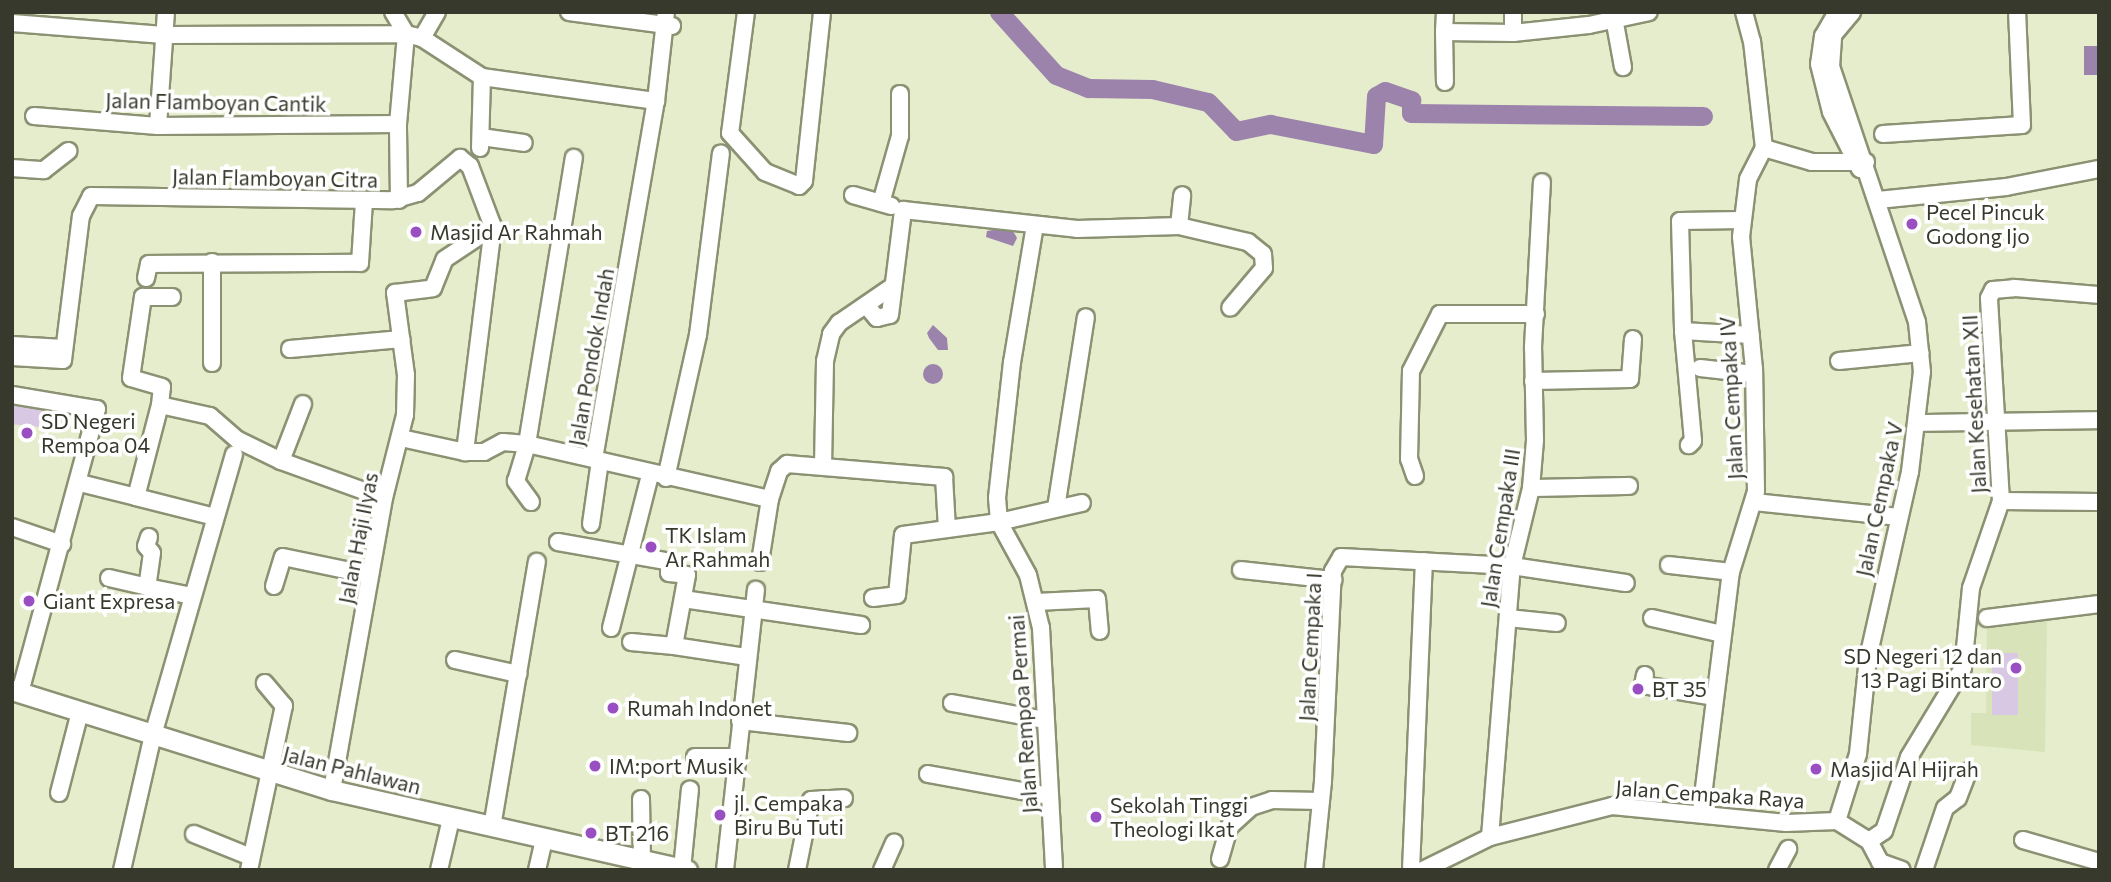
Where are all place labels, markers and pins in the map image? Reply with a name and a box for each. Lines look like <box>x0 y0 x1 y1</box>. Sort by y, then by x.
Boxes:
place label: Pecel Pincuk Godong Ijo <box>1926 199 2045 249</box>
marker: Pecel Pincuk Godong Ijo <box>1904 216 1920 232</box>
place label: Masjid Ar Rahmah <box>430 219 603 245</box>
marker: Masjid Ar Rahmah <box>408 224 424 240</box>
place label: SD Negeri Rempoa 04 <box>41 408 150 458</box>
marker: SD Negeri Rempoa 04 <box>19 425 35 441</box>
place label: TK Islam Ar Rahmah <box>665 522 770 572</box>
marker: TK Islam Ar Rahmah <box>643 539 659 555</box>
place label: Giant Expresa <box>43 588 175 614</box>
marker: Giant Expresa <box>21 593 37 609</box>
place label: SD Negeri 12 dan 13 Pagi Bintaro <box>1843 643 2002 693</box>
marker: SD Negeri 12 dan 13 Pagi Bintaro <box>2008 660 2024 676</box>
place label: BT 35 <box>1652 676 1707 702</box>
marker: BT 35 <box>1630 681 1646 697</box>
place label: Rumah Indonet <box>627 695 772 721</box>
marker: Rumah Indonet <box>605 700 621 716</box>
place label: IM:port Musik <box>609 753 744 779</box>
place label: Masjid Al Hijrah <box>1830 756 1979 782</box>
marker: IM:port Musik <box>587 758 603 774</box>
marker: Masjid Al Hijrah <box>1808 761 1824 777</box>
place label: jl. Cempaka Biru Bu Tuti <box>734 790 844 840</box>
place label: Sekolah Tinggi Theologi Ikat <box>1110 792 1248 842</box>
marker: jl. Cempaka Biru Bu Tuti <box>712 807 728 823</box>
marker: Sekolah Tinggi Theologi Ikat <box>1088 809 1104 825</box>
place label: BT 216 <box>605 820 669 846</box>
marker: BT 216 <box>583 825 599 841</box>

